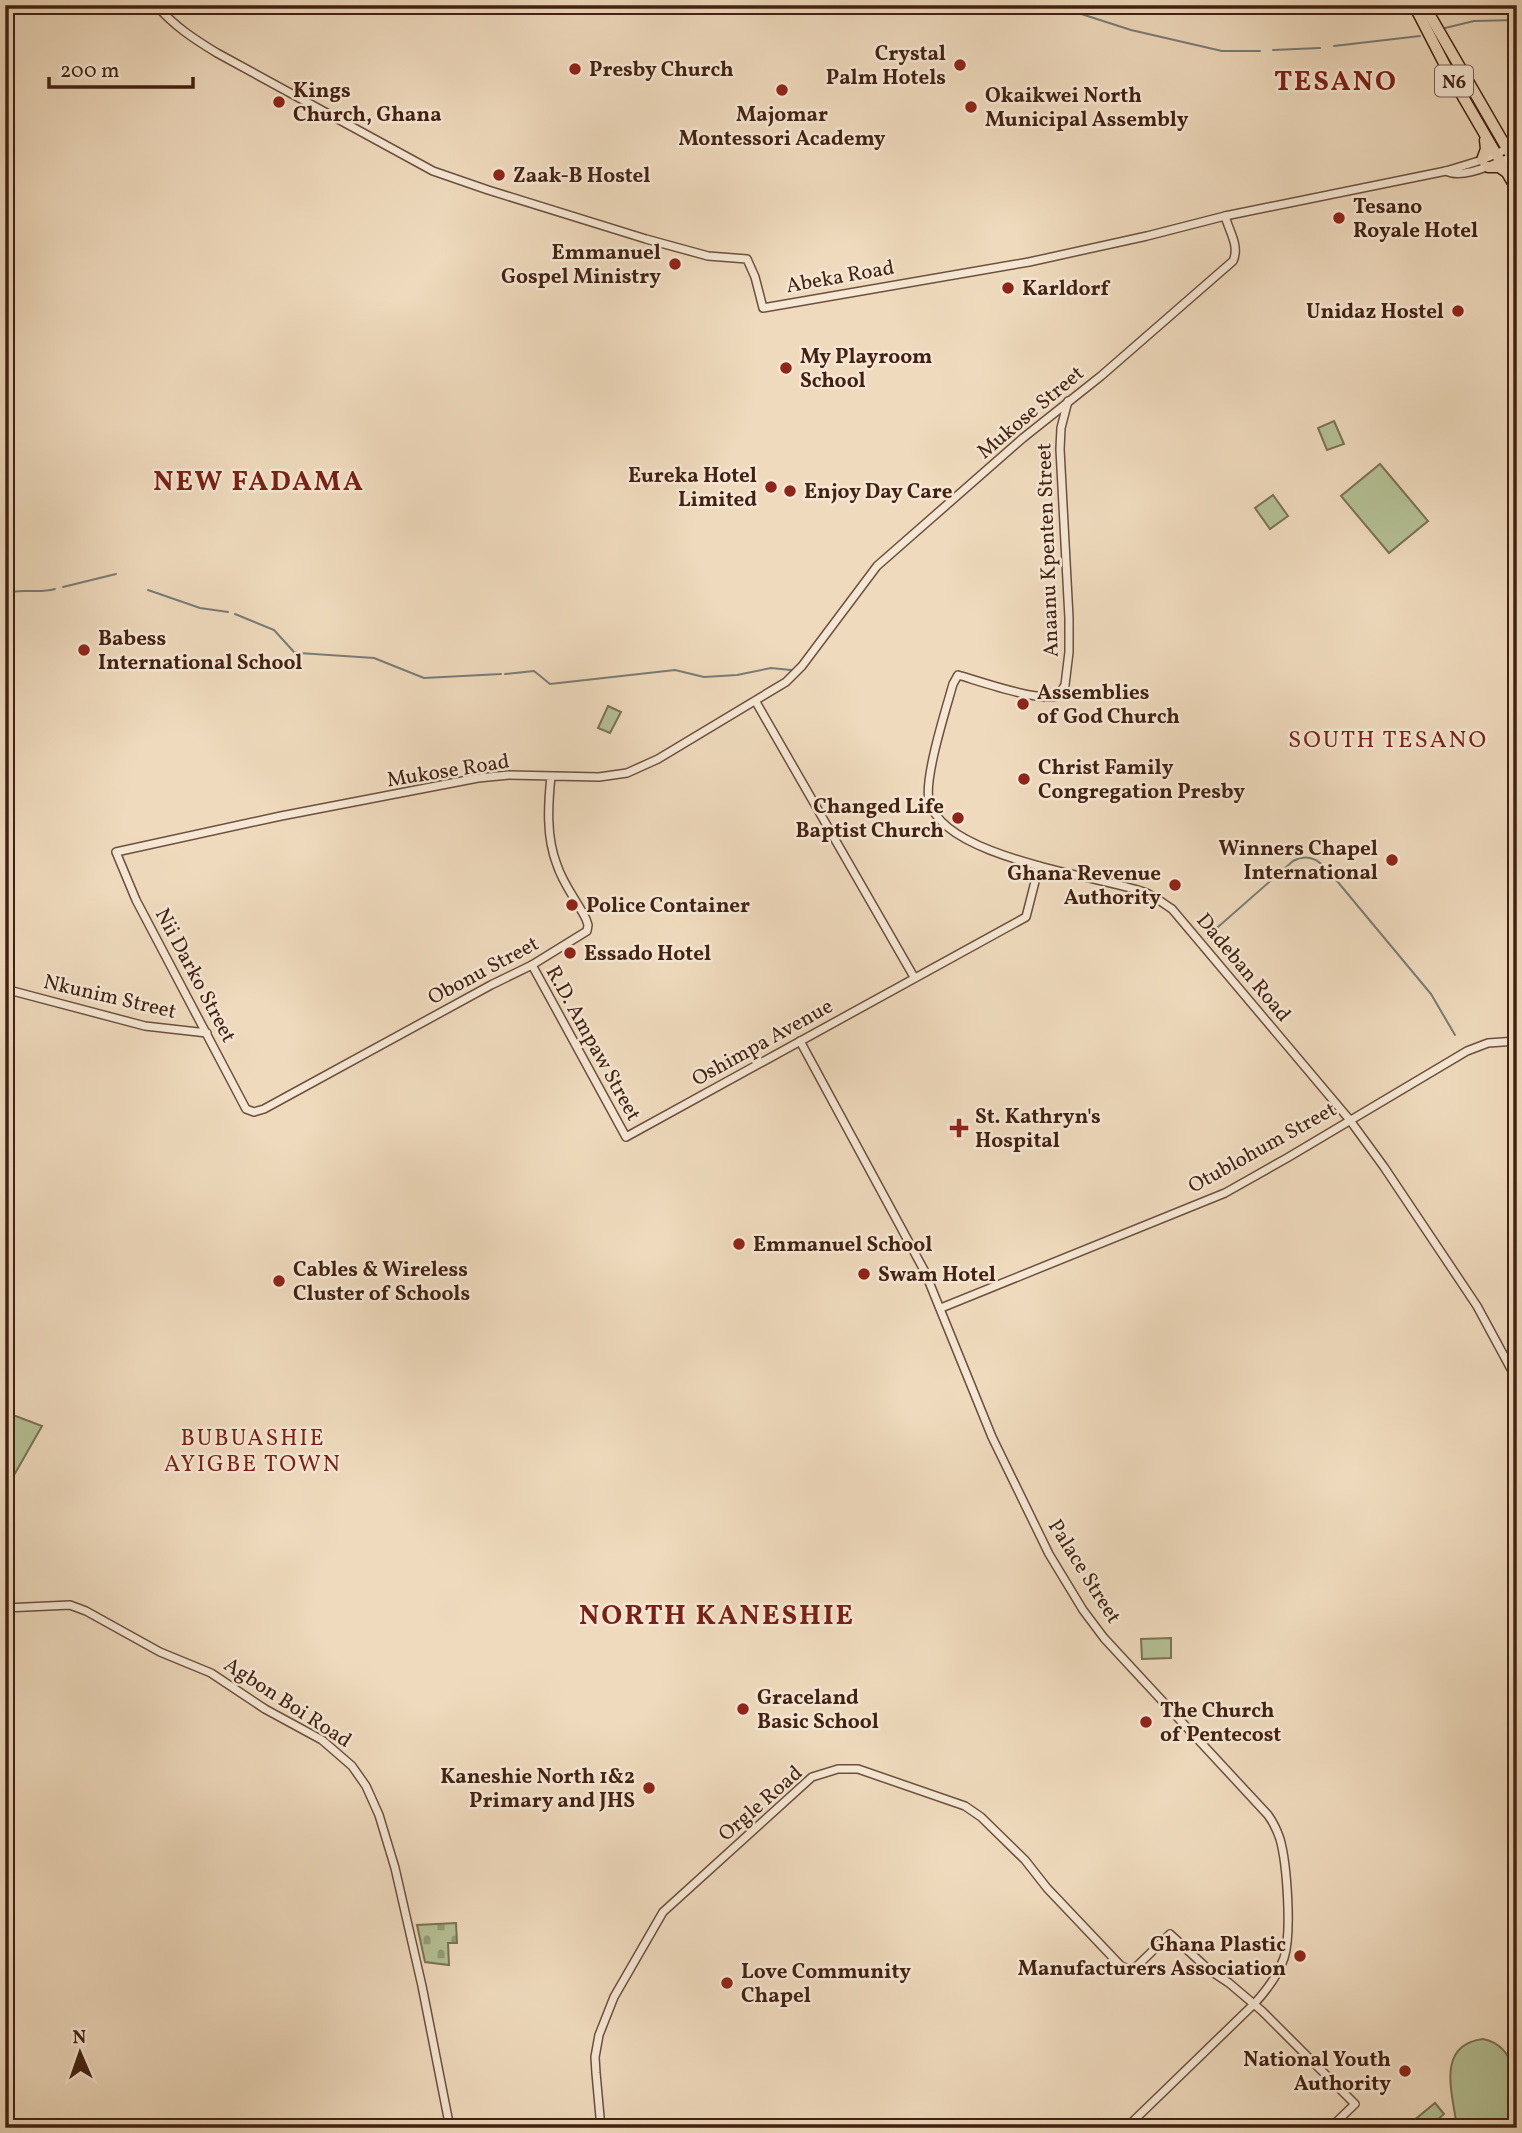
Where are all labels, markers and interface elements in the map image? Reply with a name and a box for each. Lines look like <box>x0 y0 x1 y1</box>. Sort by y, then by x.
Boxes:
place label: Crystal Palm Hotels <box>826 40 946 93</box>
scale bar <box>49 46 192 90</box>
place label: Presby Church <box>589 56 734 85</box>
text: 200 m <box>60 57 120 86</box>
marker: Crystal Palm Hotels <box>952 57 968 73</box>
marker: Presby Church <box>567 61 583 77</box>
district label: TESANO <box>1274 63 1398 102</box>
road number: N6 <box>1435 66 1473 96</box>
place label: Kings Church, Ghana <box>293 77 442 130</box>
marker: Majomar Montessori Academy <box>774 82 790 98</box>
place label: Okaikwei North Municipal Assembly <box>985 82 1189 135</box>
marker: Kings Church, Ghana <box>271 94 287 110</box>
marker: Okaikwei North Municipal Assembly <box>963 99 979 115</box>
place label: Majomar Montessori Academy <box>678 101 886 154</box>
place label: Zaak-B Hostel <box>513 162 650 191</box>
marker: Zaak-B Hostel <box>491 167 507 183</box>
place label: Tesano Royale Hotel <box>1353 193 1478 246</box>
marker: Tesano Royale Hotel <box>1331 210 1347 226</box>
place label: Emmanuel Gospel Ministry <box>501 239 661 292</box>
street label: Abeka Road <box>784 254 897 301</box>
marker: Emmanuel Gospel Ministry <box>667 256 683 272</box>
place label: Karldorf <box>1022 275 1110 304</box>
marker: Karldorf <box>1000 280 1016 296</box>
place label: Unidaz Hostel <box>1306 298 1444 327</box>
marker: Unidaz Hostel <box>1450 303 1466 319</box>
place label: My Playroom School <box>800 343 932 396</box>
marker: My Playroom School <box>778 360 794 376</box>
street label: Mukose Street <box>971 360 1091 467</box>
street label: Anaanu Kpenten Street <box>1030 442 1067 658</box>
place label: Eureka Hotel Limited <box>628 462 757 515</box>
district label: NEW FADAMA <box>153 463 365 502</box>
place label: Enjoy Day Care <box>804 478 952 507</box>
marker: Eureka Hotel Limited <box>763 479 779 495</box>
marker: Enjoy Day Care <box>782 483 798 499</box>
place label: Babess International School <box>98 625 302 678</box>
marker: Babess International School <box>76 642 92 658</box>
place label: Assemblies of God Church <box>1037 679 1180 732</box>
marker: Assemblies of God Church <box>1015 696 1031 712</box>
district label: SOUTH TESANO <box>1288 724 1488 758</box>
street label: Mukose Road <box>385 747 512 795</box>
place label: Christ Family Congregation Presby <box>1038 754 1245 807</box>
marker: Christ Family Congregation Presby <box>1016 771 1032 787</box>
place label: Changed Life Baptist Church <box>795 793 944 846</box>
marker: Changed Life Baptist Church <box>950 810 966 826</box>
place label: Winners Chapel International <box>1219 835 1378 888</box>
marker: Winners Chapel International <box>1384 852 1400 868</box>
place label: Ghana Revenue Authority <box>1007 860 1161 913</box>
marker: Ghana Revenue Authority <box>1167 877 1183 893</box>
place label: Police Container <box>586 892 750 921</box>
marker: Police Container <box>564 897 580 913</box>
street label: Nii Darko Street <box>147 903 242 1048</box>
street label: Dadeban Road <box>1189 907 1297 1028</box>
street label: Obonu Street <box>423 930 544 1013</box>
place label: Essado Hotel <box>584 940 711 969</box>
marker: Essado Hotel <box>562 945 578 961</box>
street label: R.D. Ampaw Street <box>538 961 647 1127</box>
street label: Nkunim Street <box>40 968 179 1027</box>
street label: Oshimpa Avenue <box>687 993 839 1094</box>
street label: Otublohum Street <box>1183 1096 1342 1201</box>
place label: St. Kathryn's Hospital <box>975 1103 1101 1156</box>
marker: St. Kathryn's Hospital <box>949 1118 969 1138</box>
place label: Emmanuel School <box>753 1231 932 1260</box>
marker: Emmanuel School <box>731 1236 747 1252</box>
place label: Cables & Wireless Cluster of Schools <box>293 1256 470 1309</box>
place label: Swam Hotel <box>878 1261 996 1290</box>
marker: Swam Hotel <box>856 1266 872 1282</box>
marker: Cables & Wireless Cluster of Schools <box>271 1273 287 1289</box>
district label: BUBUASHIE AYIGBE TOWN <box>164 1423 342 1481</box>
street label: Palace Street <box>1040 1514 1127 1630</box>
district label: NORTH KANESHIE <box>579 1597 855 1636</box>
street label: Agbon Boi Road <box>218 1651 357 1755</box>
place label: Graceland Basic School <box>757 1684 879 1737</box>
place label: The Church of Pentecost <box>1160 1697 1281 1750</box>
marker: Graceland Basic School <box>735 1701 751 1717</box>
marker: The Church of Pentecost <box>1138 1714 1154 1730</box>
street label: Orgle Road <box>713 1759 809 1849</box>
place label: Kaneshie North 1&2 Primary and JHS <box>440 1763 635 1816</box>
marker: Kaneshie North 1&2 Primary and JHS <box>641 1780 657 1796</box>
place label: Ghana Plastic Manufacturers Association <box>1018 1931 1286 1984</box>
marker: Ghana Plastic Manufacturers Association <box>1292 1948 1308 1964</box>
place label: Love Community Chapel <box>741 1958 911 2011</box>
marker: Love Community Chapel <box>719 1975 735 1991</box>
north arrow <box>46 2018 116 2088</box>
text: N <box>72 2025 87 2051</box>
place label: National Youth Authority <box>1243 2046 1391 2099</box>
marker: National Youth Authority <box>1397 2063 1413 2079</box>

